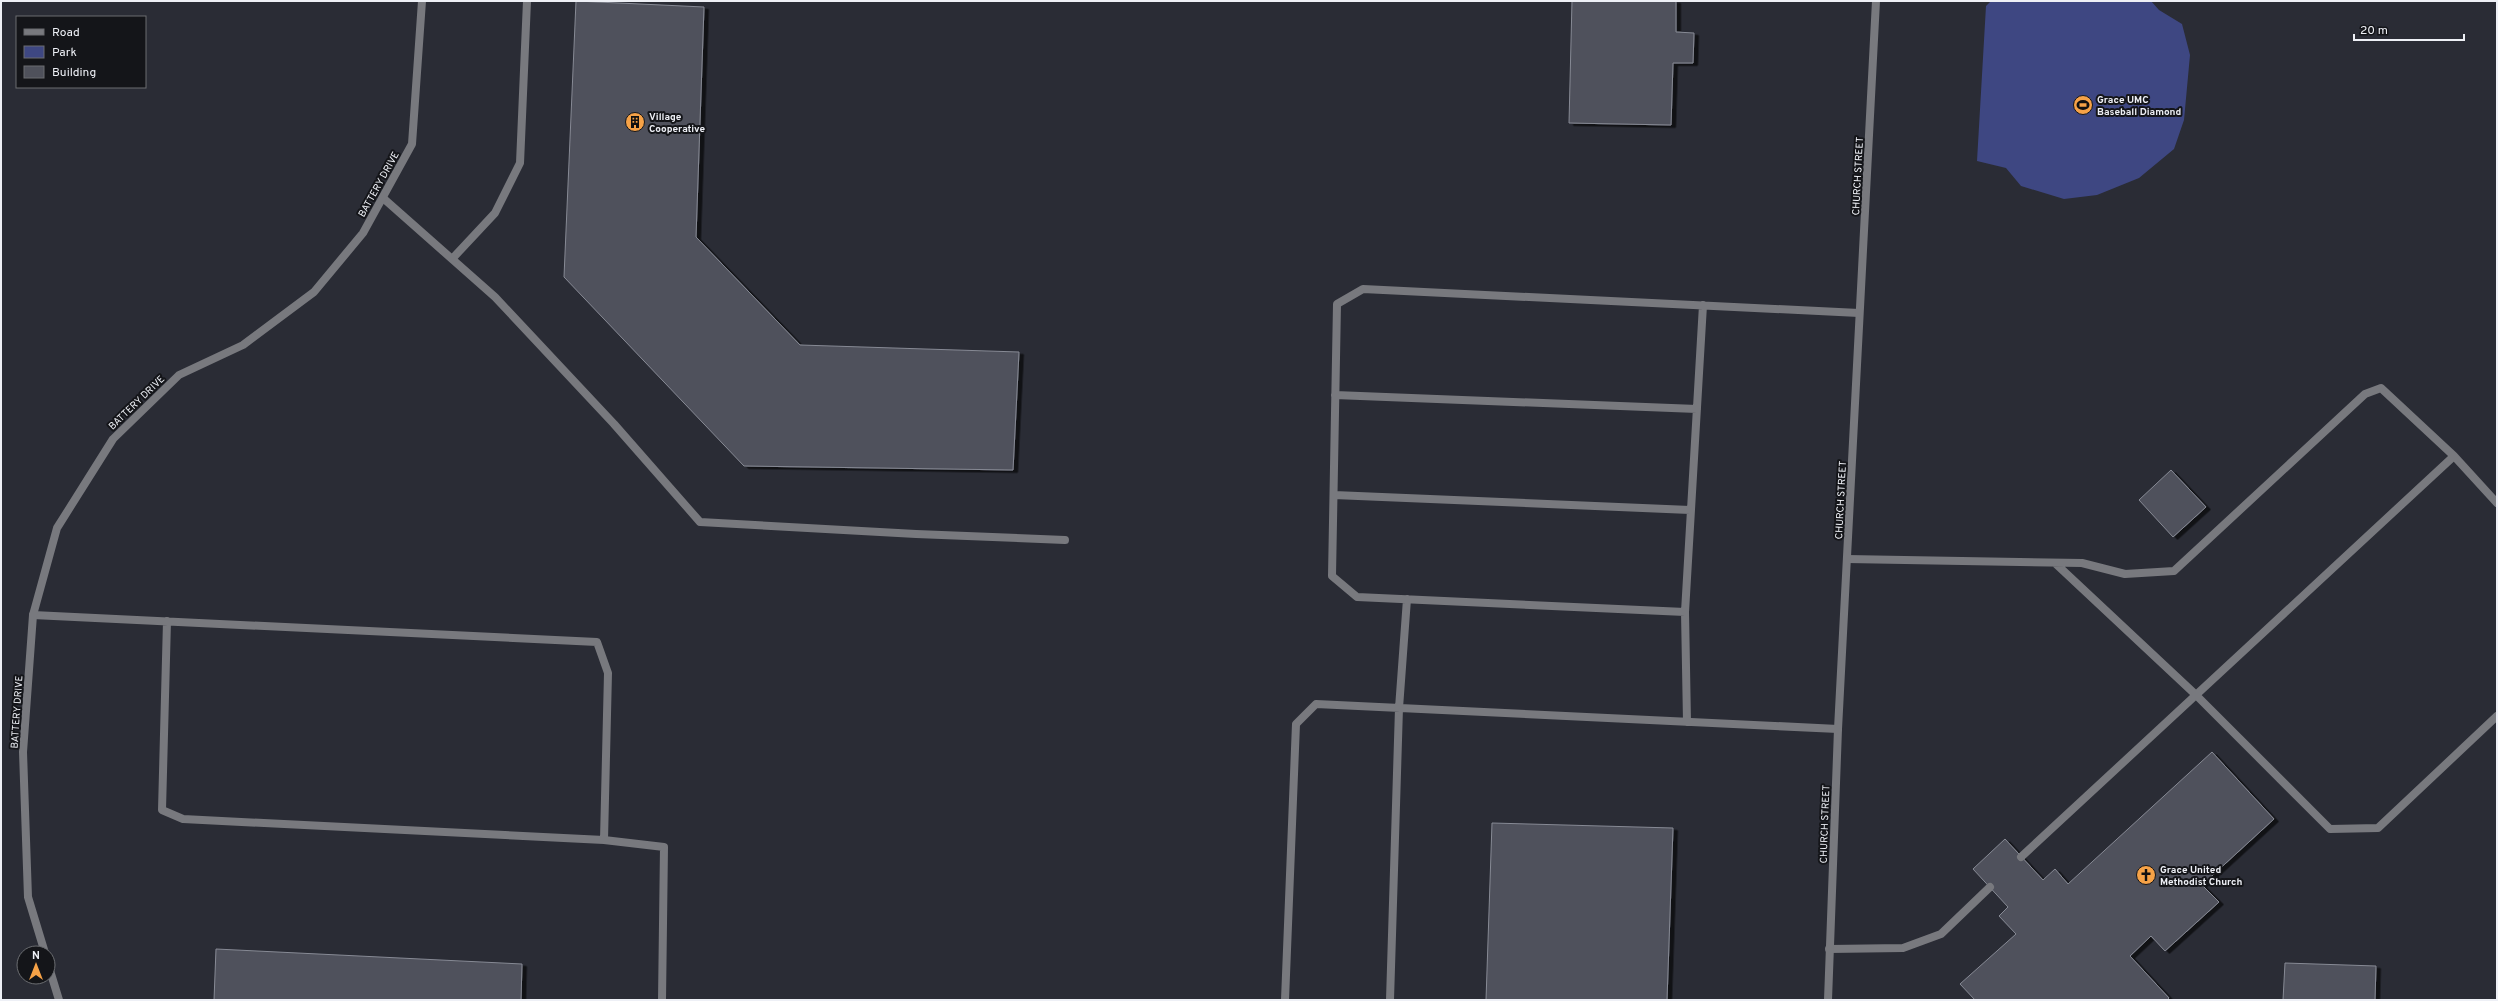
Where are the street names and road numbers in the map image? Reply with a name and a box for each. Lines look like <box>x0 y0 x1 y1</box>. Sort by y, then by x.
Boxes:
street label: CHURCH STREET <box>1850 136 1867 216</box>
street label: BATTERY DRIVE <box>356 150 403 220</box>
street label: BATTERY DRIVE <box>106 373 168 433</box>
street label: CHURCH STREET <box>1833 460 1850 540</box>
street label: BATTERY DRIVE <box>8 675 27 749</box>
street label: CHURCH STREET <box>1818 784 1833 864</box>

